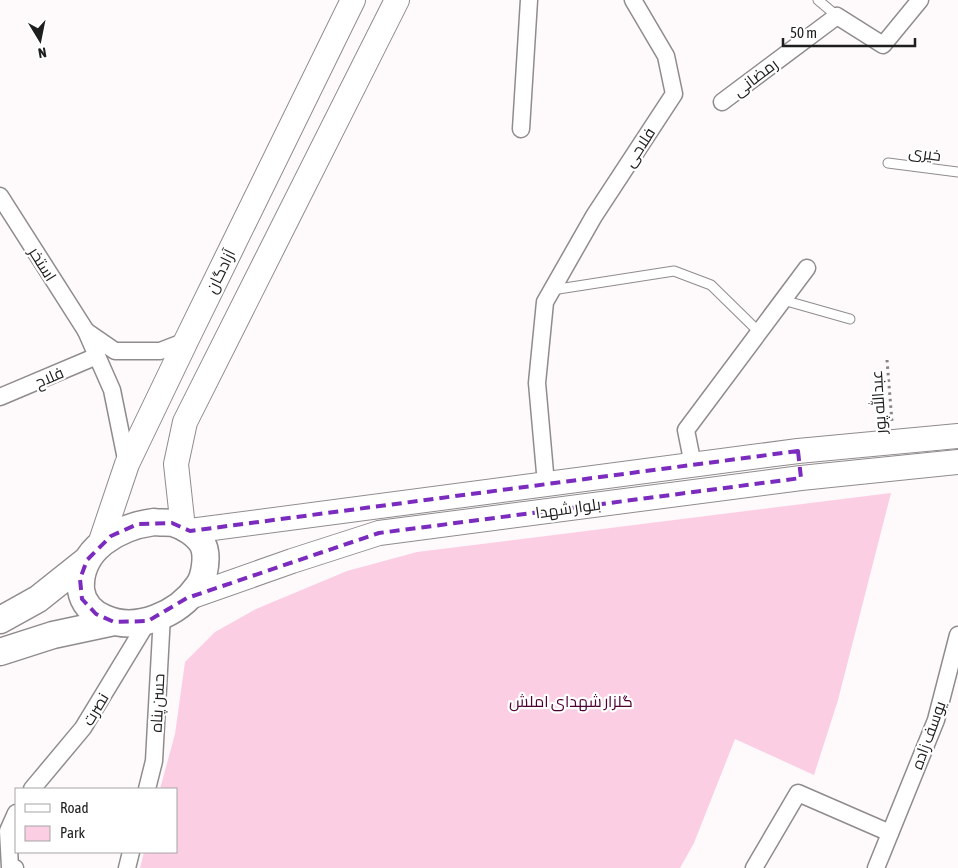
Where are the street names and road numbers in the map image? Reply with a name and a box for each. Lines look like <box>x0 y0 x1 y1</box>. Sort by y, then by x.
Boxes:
street label: رمضانی <box>729 54 782 101</box>
street label: فلاحی <box>620 124 660 171</box>
street label: خیری <box>907 142 942 166</box>
street label: استخر <box>24 243 60 285</box>
street label: آزادگان <box>202 245 240 297</box>
street label: فلاح <box>32 363 67 394</box>
street label: عبدالله پور <box>866 369 892 436</box>
street label: بلوار شهدا <box>534 495 602 523</box>
street label: حسن پناه <box>146 673 171 733</box>
street label: نصرت <box>78 689 113 729</box>
street label: یوسف زاده <box>907 698 950 772</box>

